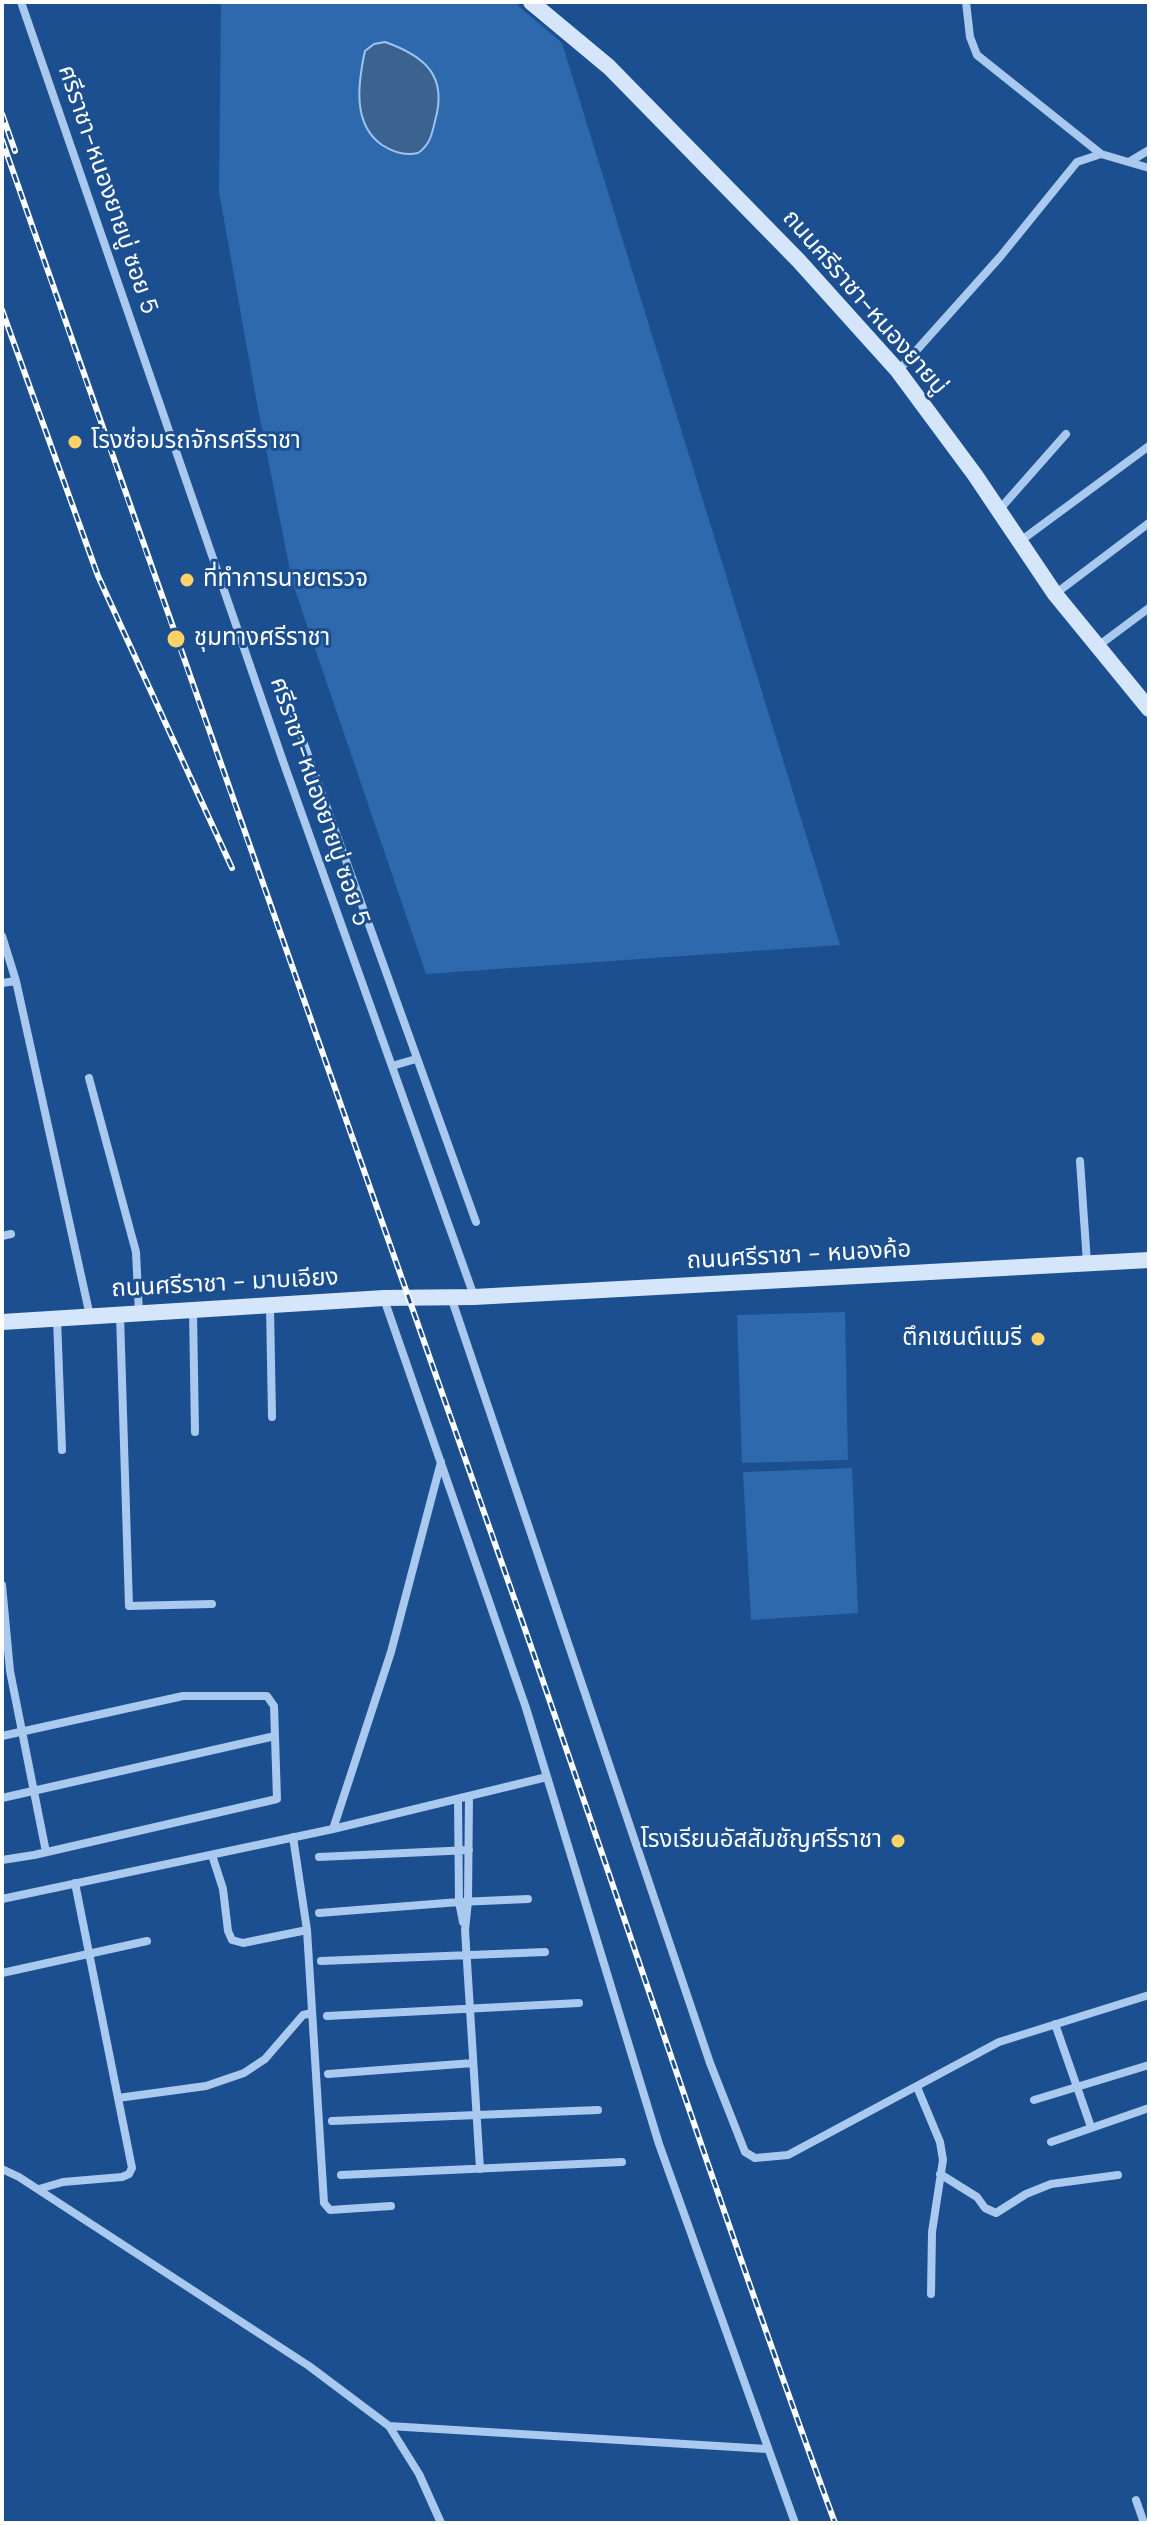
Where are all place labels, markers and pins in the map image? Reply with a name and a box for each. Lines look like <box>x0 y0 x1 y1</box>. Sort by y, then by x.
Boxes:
place label: โรงซ่อมรถจักรศรีราชา <box>91 428 301 456</box>
marker: โรงซ่อมรถจักรศรีราชา <box>66 433 84 451</box>
place label: ที่ทำการนายตรวจ <box>203 566 368 594</box>
marker: ที่ทำการนายตรวจ <box>178 571 196 589</box>
place label: ชุมทางศรีราชา <box>194 625 330 653</box>
marker: ชุมทางศรีราชา <box>165 628 187 650</box>
place label: ตึกเซนต์แมรี <box>902 1325 1022 1353</box>
marker: ตึกเซนต์แมรี <box>1029 1330 1047 1348</box>
place label: โรงเรียนอัสสัมชัญศรีราชา <box>641 1827 882 1855</box>
marker: โรงเรียนอัสสัมชัญศรีราชา <box>889 1832 907 1850</box>

